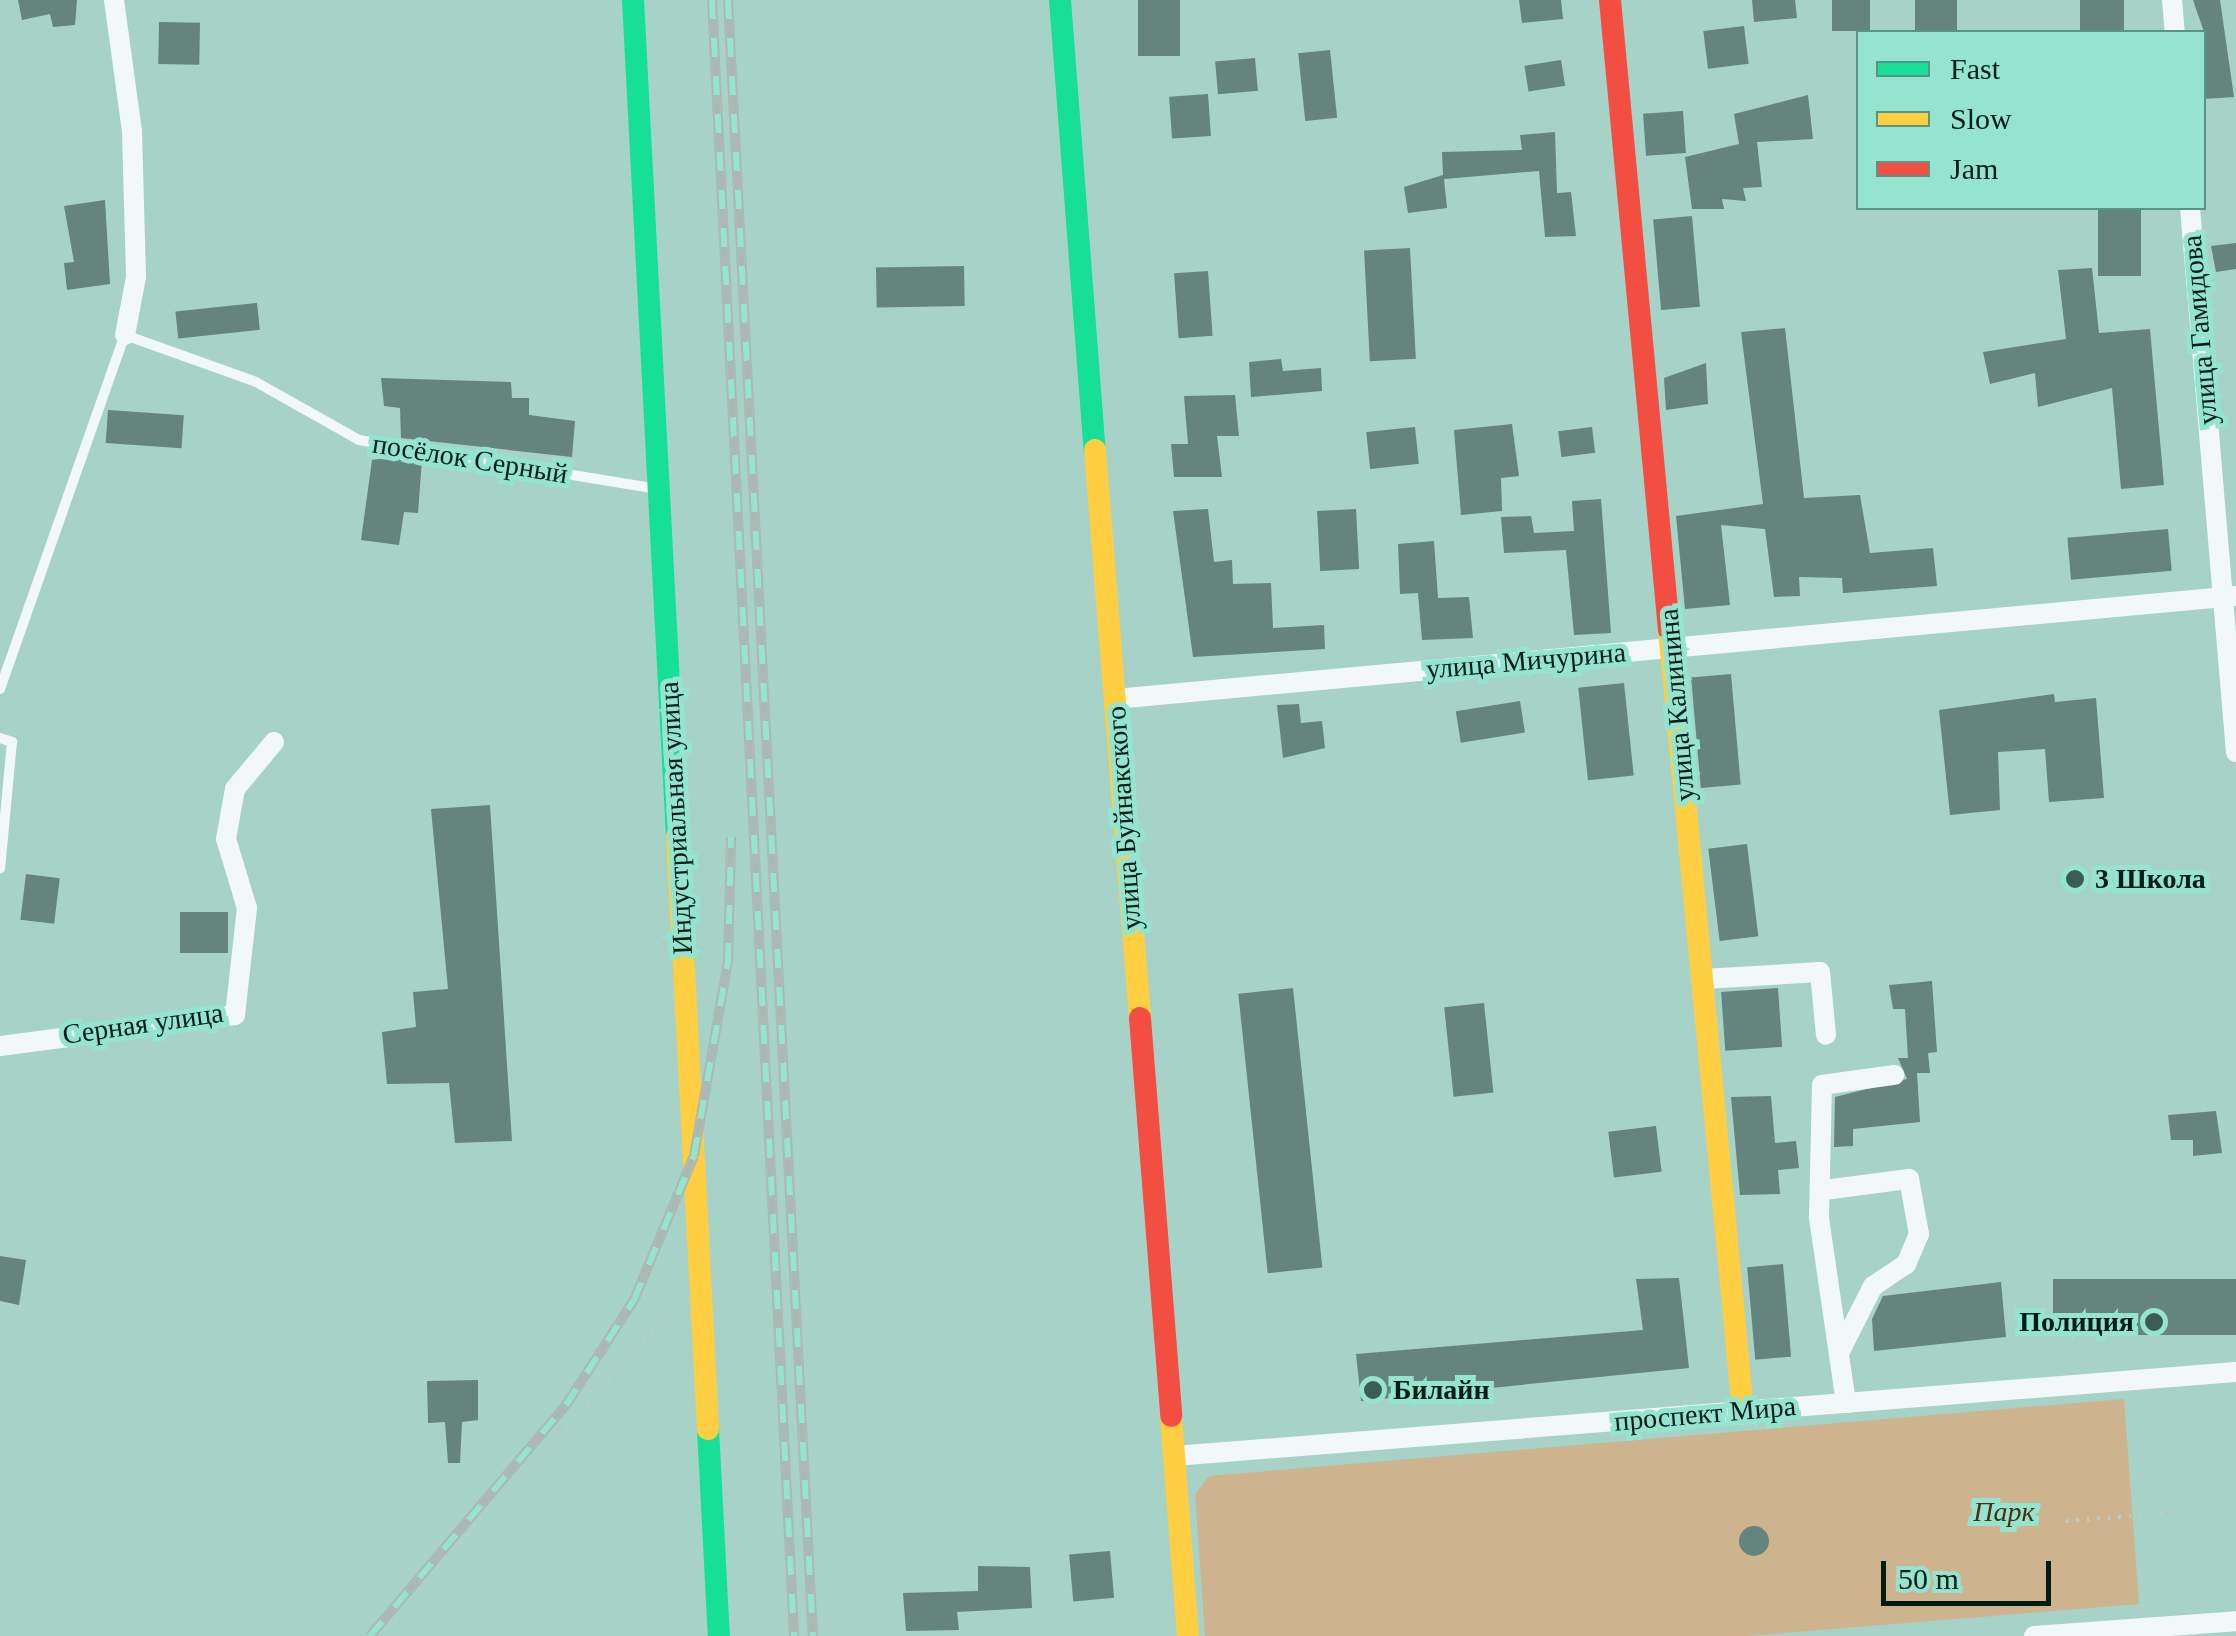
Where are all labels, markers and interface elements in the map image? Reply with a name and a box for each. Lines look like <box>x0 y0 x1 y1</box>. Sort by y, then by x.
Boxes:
legend <box>1856 30 2206 210</box>
text: Fast <box>1950 52 2000 85</box>
text: Slow <box>1950 102 2012 135</box>
text: Jam <box>1950 152 1998 185</box>
street label: улица Гамидова <box>2175 234 2225 426</box>
street label: посёлок Серный <box>370 427 570 491</box>
street label: улица Калинина <box>1652 607 1702 803</box>
street label: улица Мичурина <box>1425 636 1627 686</box>
street label: Индустриальная улица <box>652 681 700 955</box>
street label: улица Буйнакского <box>1099 705 1149 931</box>
place label: 3 Школа <box>2095 862 2206 896</box>
marker: 3 Школа <box>2064 868 2086 890</box>
street label: Серная улица <box>61 996 225 1052</box>
place label: Полиция <box>2019 1305 2134 1339</box>
marker: Полиция <box>2143 1311 2165 1333</box>
place label: Билайн <box>1393 1373 1490 1407</box>
marker: Билайн <box>1362 1379 1384 1401</box>
street label: проспект Мира <box>1613 1389 1797 1439</box>
park label: Парк <box>1973 1495 2035 1529</box>
scale bar <box>1886 1541 2056 1603</box>
text: 50 m <box>1898 1562 1959 1595</box>

